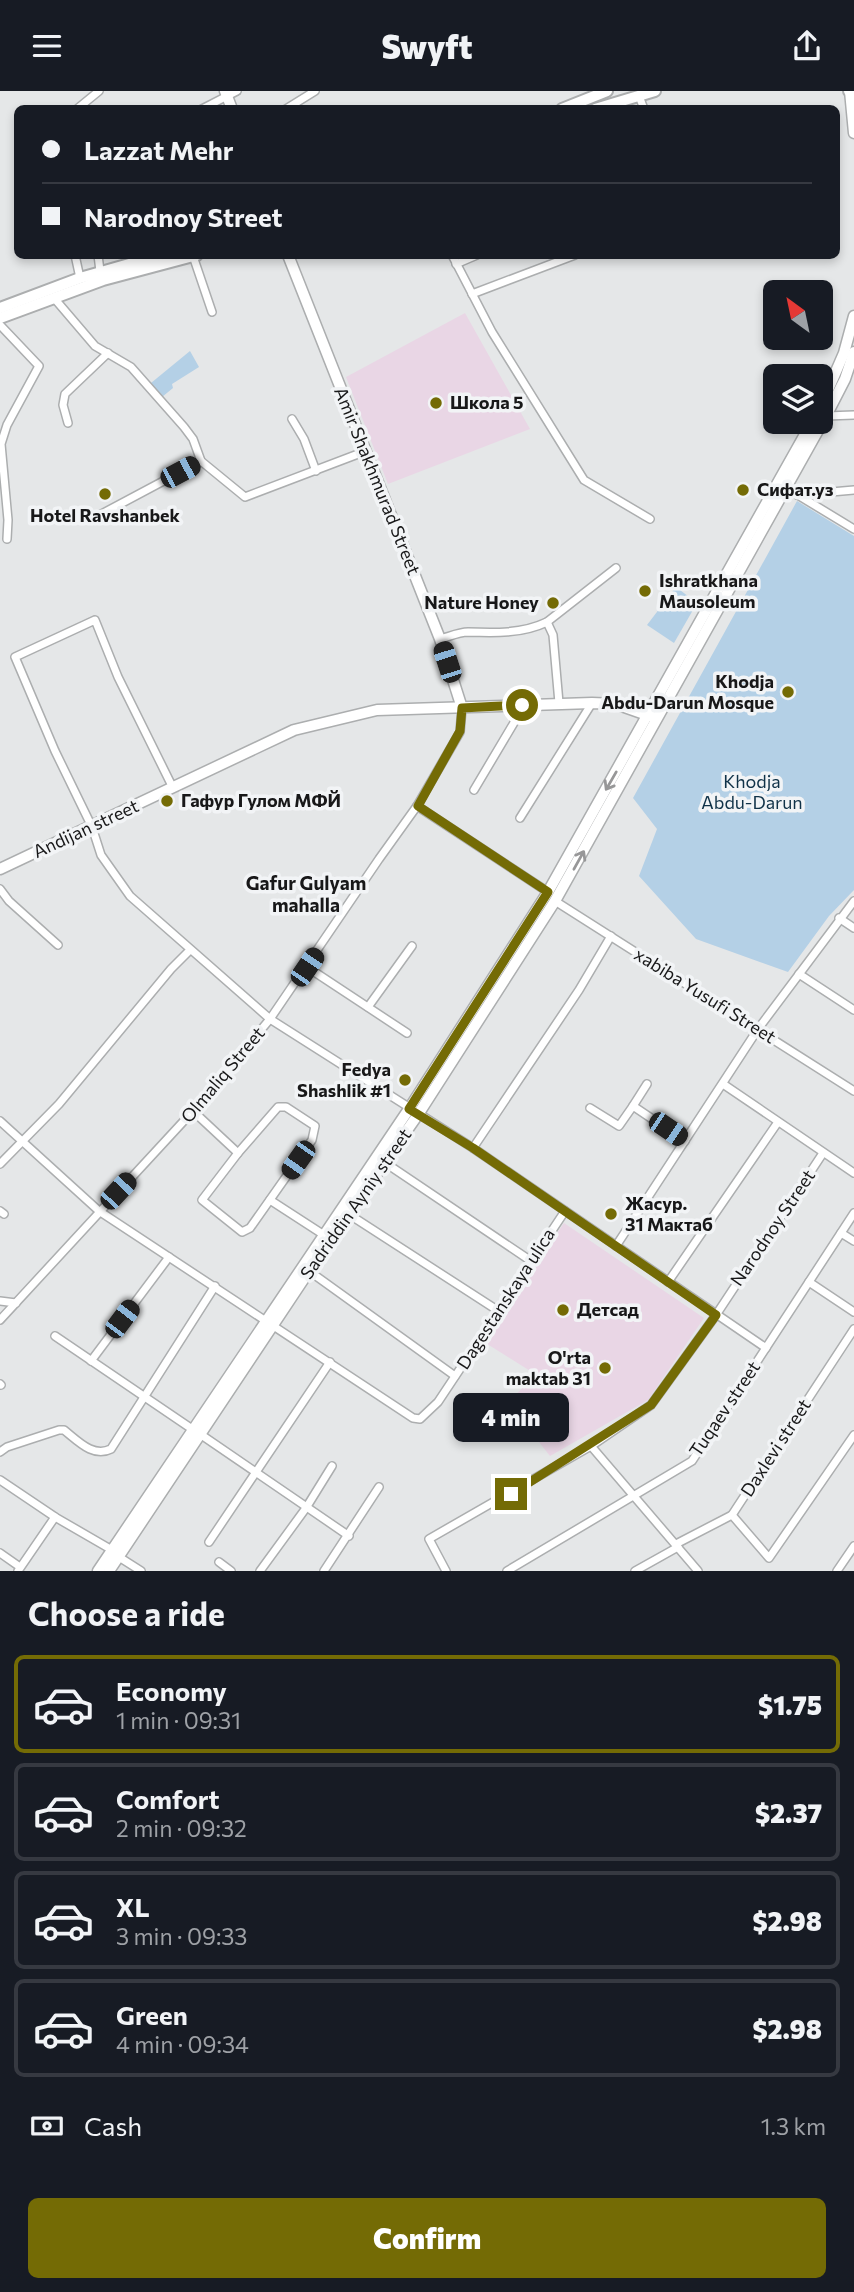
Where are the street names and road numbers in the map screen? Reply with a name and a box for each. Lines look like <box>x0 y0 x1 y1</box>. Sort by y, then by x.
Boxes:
street label: Amir Shakhmurad Street <box>330 383 426 578</box>
street label: Andijan street <box>29 794 142 862</box>
street label: xabiba Yusufi Street <box>631 943 780 1048</box>
street label: Olmaliq Street <box>176 1022 269 1127</box>
street label: Sadriddin Ayniy street <box>295 1124 415 1283</box>
street label: Narodnoy Street <box>725 1165 819 1290</box>
street label: Dagestanskaya ulica <box>451 1224 559 1373</box>
street label: Tuqaev street <box>684 1356 764 1460</box>
street label: Daxlevi street <box>735 1394 815 1500</box>

